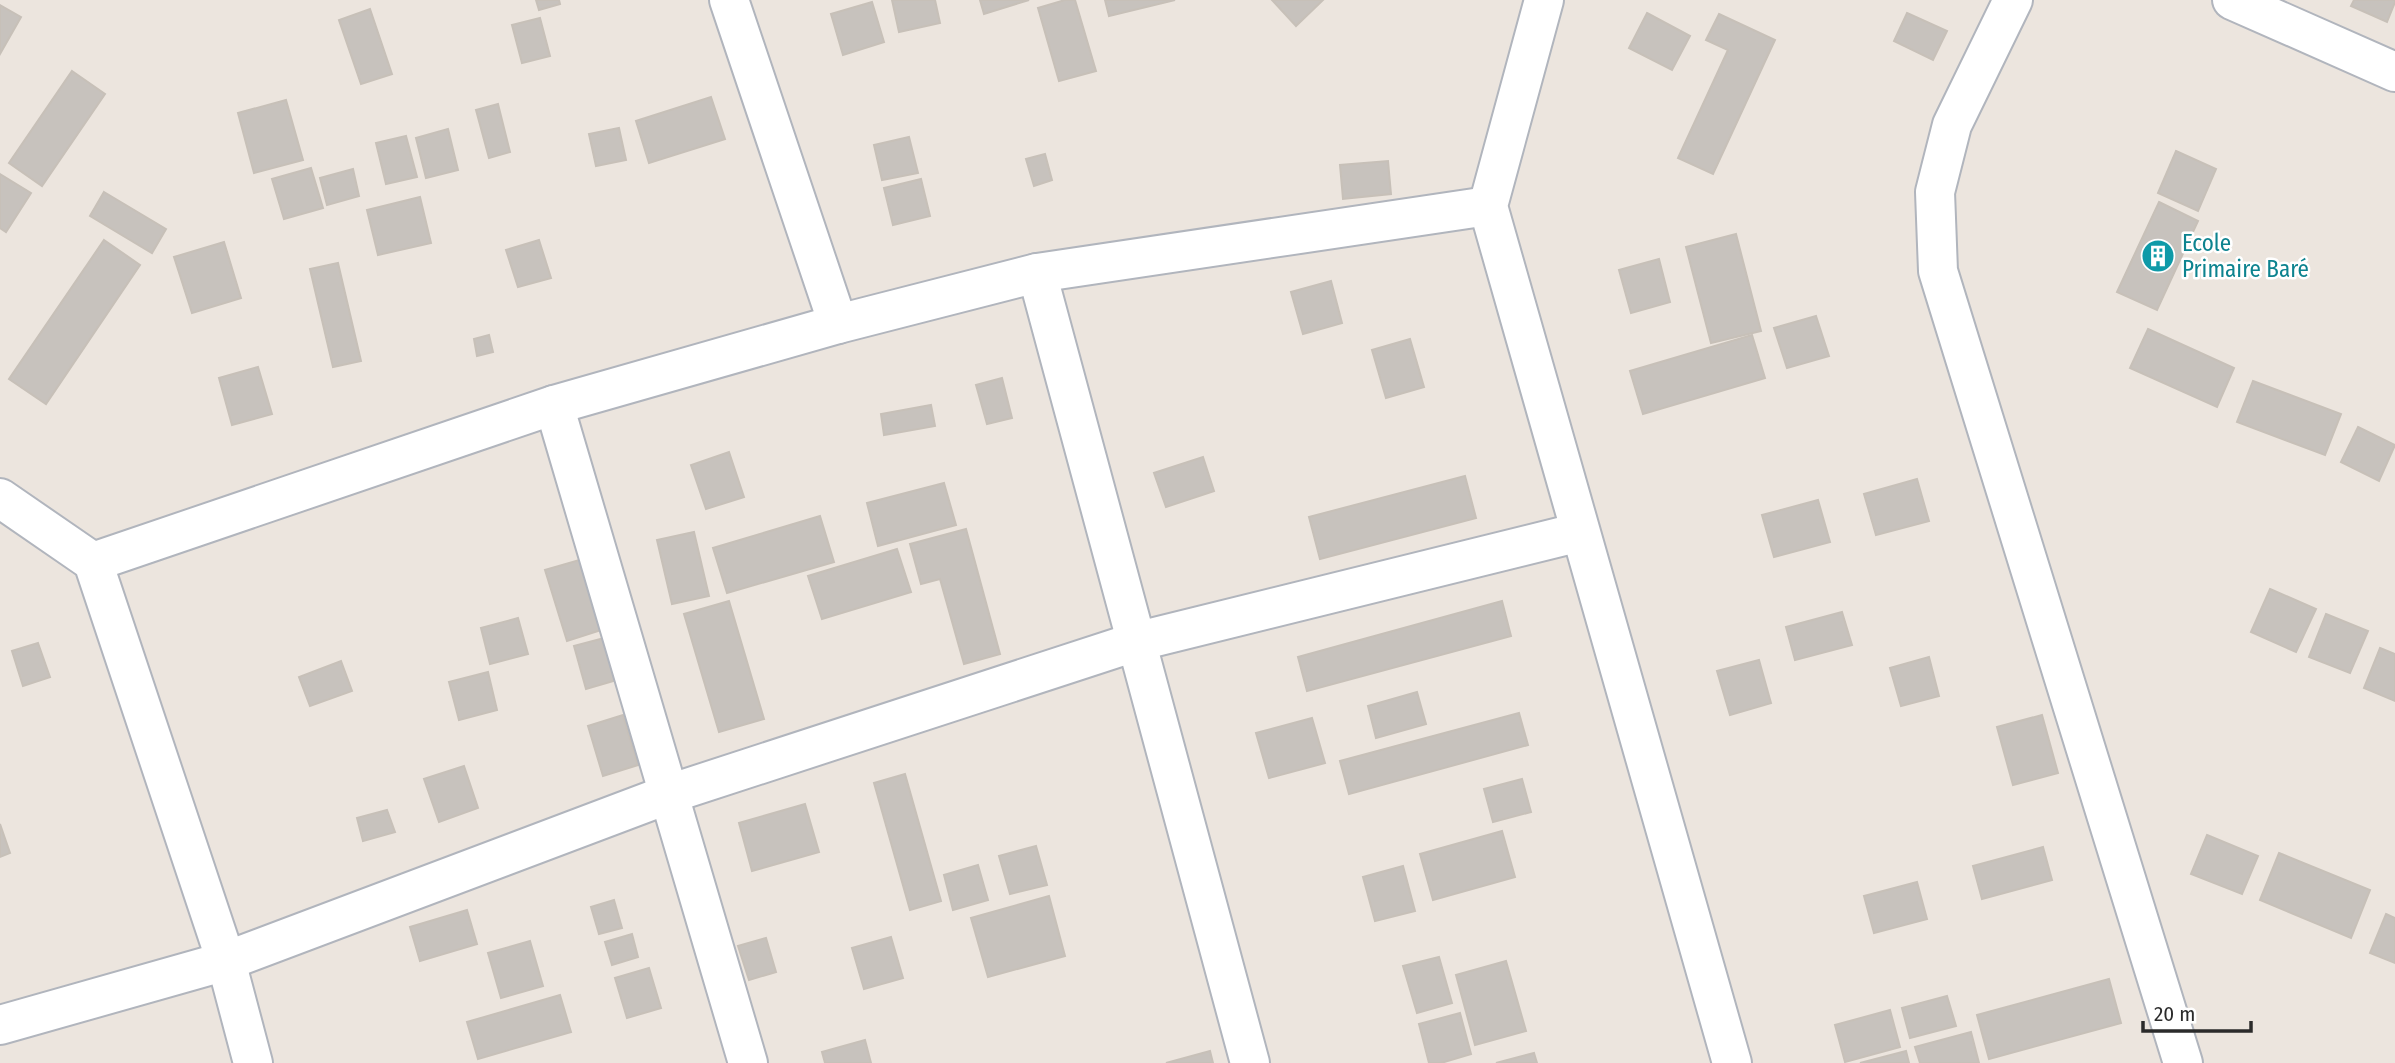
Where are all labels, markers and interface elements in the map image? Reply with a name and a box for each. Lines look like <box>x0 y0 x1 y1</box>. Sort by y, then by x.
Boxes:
place label: Ecole Primaire Baré <box>2182 229 2309 283</box>
building icon: Ecole Primaire Baré <box>2139 237 2177 275</box>
scale bar <box>2143 990 2252 1034</box>
text: 20 m <box>2154 1001 2195 1027</box>

